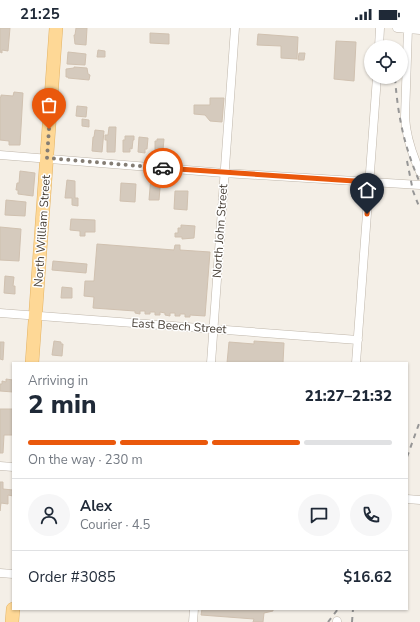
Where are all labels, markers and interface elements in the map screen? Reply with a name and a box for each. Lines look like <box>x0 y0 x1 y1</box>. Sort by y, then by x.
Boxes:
text: 21:25 <box>20 4 60 24</box>
map controls <box>364 40 408 84</box>
button: locate <box>364 40 408 84</box>
pin <box>32 88 66 129</box>
icon: bag <box>38 94 60 116</box>
courier <box>143 148 183 188</box>
icon: car <box>152 157 174 179</box>
street label: North William Street <box>30 173 54 288</box>
pin <box>350 173 384 214</box>
icon: home <box>356 179 378 201</box>
street label: North John Street <box>209 183 231 279</box>
street label: East Beech Street <box>131 315 228 337</box>
text: Arriving in <box>28 372 88 390</box>
text: 21:27–21:32 <box>305 386 392 406</box>
text: 2 min <box>28 387 96 422</box>
text: On the way · 230 m <box>28 451 143 469</box>
button: person <box>28 494 70 536</box>
button: chat <box>298 494 340 536</box>
button: phone <box>350 494 392 536</box>
text: Alex <box>80 496 112 516</box>
text: Courier · 4.5 <box>80 516 150 534</box>
text: Order #3085 <box>28 567 116 587</box>
text: $16.62 <box>343 567 392 587</box>

